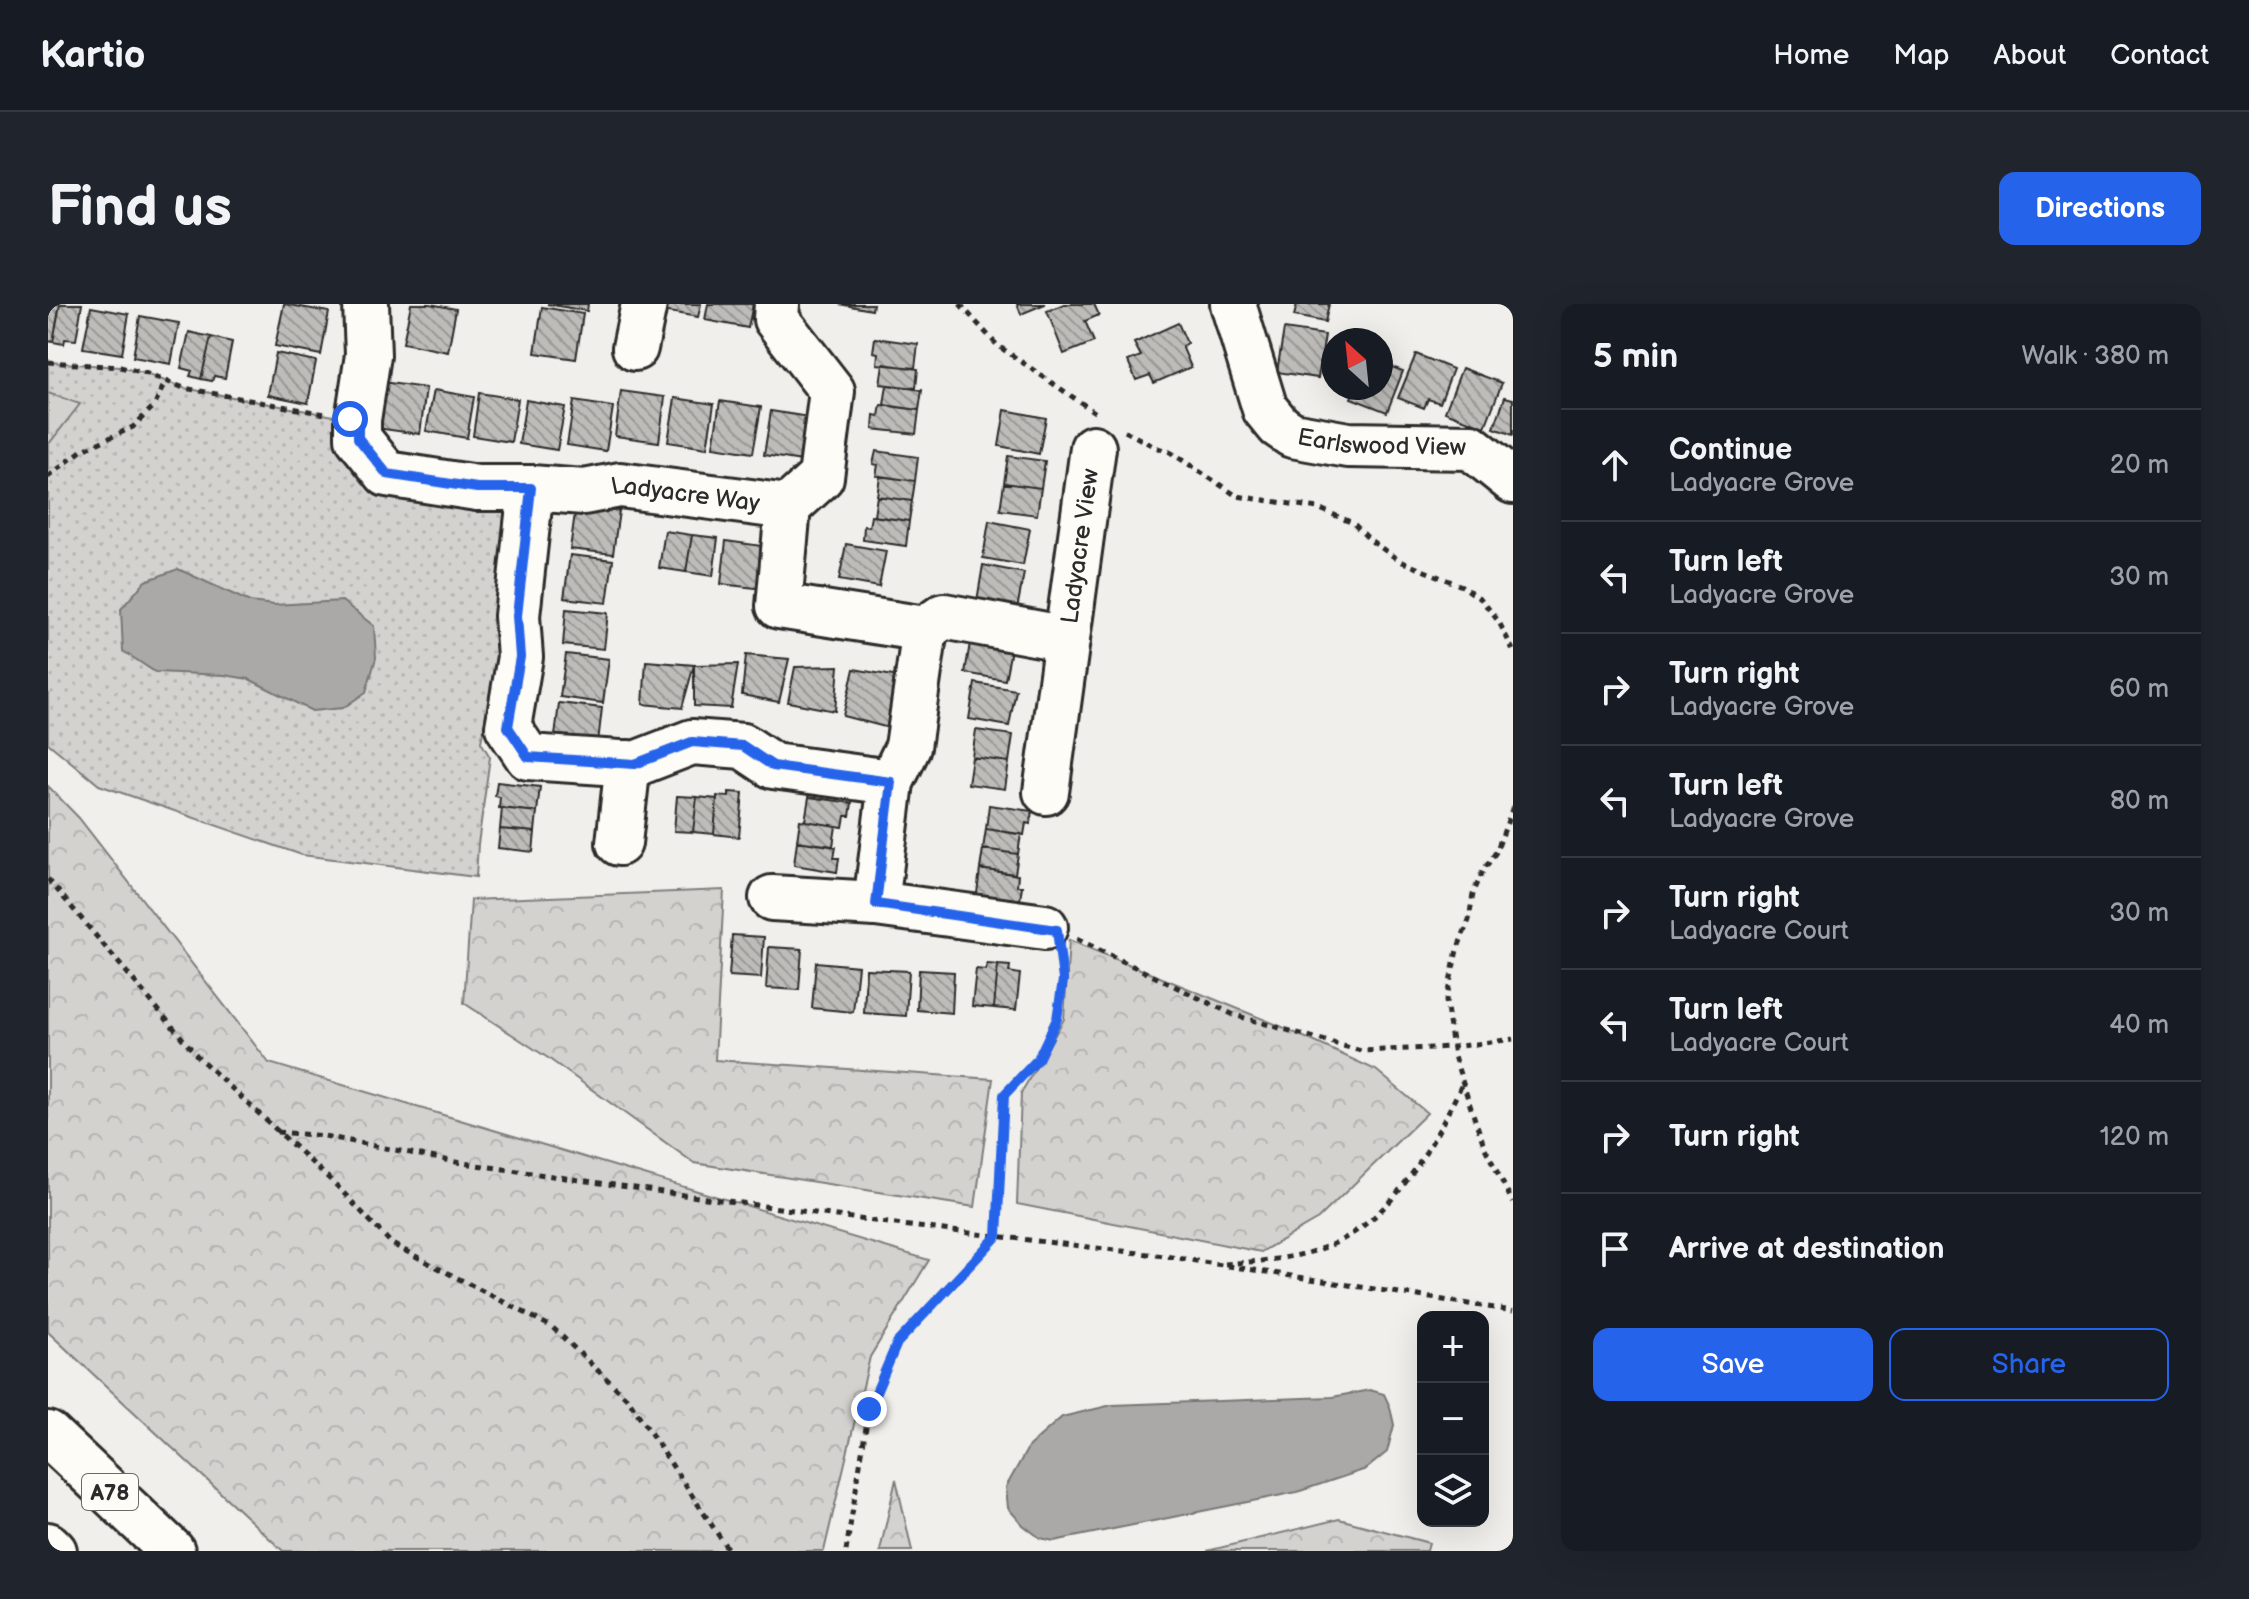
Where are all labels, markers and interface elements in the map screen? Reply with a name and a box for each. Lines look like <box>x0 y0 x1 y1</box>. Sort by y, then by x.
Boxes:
text: Kartio <box>40 33 146 78</box>
text: Home <box>1773 39 1849 72</box>
text: Map <box>1893 39 1950 72</box>
text: About <box>1994 39 2066 72</box>
text: Contact <box>2110 39 2209 72</box>
button: Directions <box>1999 172 2201 245</box>
text: Find us <box>48 175 232 242</box>
north arrow <box>1321 328 1393 400</box>
text: 5 min <box>1593 336 1678 377</box>
text: Walk · 380 m <box>2022 341 2169 372</box>
route start <box>332 401 368 437</box>
street label: Earlswood View <box>1295 422 1466 462</box>
text: Continue <box>1669 432 1792 468</box>
icon: ahead <box>1593 443 1637 487</box>
text: 20 m <box>2110 450 2169 481</box>
street label: Ladyacre View <box>1055 467 1105 625</box>
text: Ladyacre Grove <box>1669 468 1854 499</box>
street label: Ladyacre Way <box>609 470 762 518</box>
text: Turn left <box>1669 544 1783 580</box>
icon: left <box>1593 555 1637 599</box>
text: 30 m <box>2109 562 2169 593</box>
text: Ladyacre Grove <box>1669 580 1854 611</box>
text: Turn right <box>1669 656 1800 692</box>
icon: right <box>1593 667 1637 711</box>
text: 60 m <box>2109 674 2169 705</box>
text: Ladyacre Grove <box>1669 692 1854 723</box>
text: Turn left <box>1669 768 1783 804</box>
icon: left <box>1593 779 1637 823</box>
text: 80 m <box>2110 786 2169 817</box>
text: Ladyacre Grove <box>1669 804 1854 835</box>
text: Turn right <box>1669 880 1800 916</box>
icon: right <box>1593 891 1637 935</box>
text: 30 m <box>2109 898 2169 929</box>
text: Ladyacre Court <box>1669 916 1849 947</box>
text: Turn left <box>1669 992 1783 1028</box>
icon: left <box>1593 1003 1637 1047</box>
text: 40 m <box>2109 1010 2169 1041</box>
text: Ladyacre Court <box>1669 1028 1849 1059</box>
icon: right <box>1593 1115 1637 1159</box>
text: Turn right <box>1669 1119 1800 1155</box>
text: 120 m <box>2100 1122 2169 1153</box>
icon: arrive <box>1593 1227 1637 1271</box>
text: Arrive at destination <box>1669 1231 1945 1267</box>
map controls <box>1417 1311 1489 1527</box>
button: + <box>1417 1311 1489 1383</box>
button: Save <box>1593 1328 1873 1401</box>
button: Share <box>1889 1328 2169 1401</box>
button: − <box>1417 1383 1489 1455</box>
route end <box>851 1391 887 1427</box>
button: layers <box>1417 1455 1489 1527</box>
road number: A78 <box>82 1474 138 1510</box>

